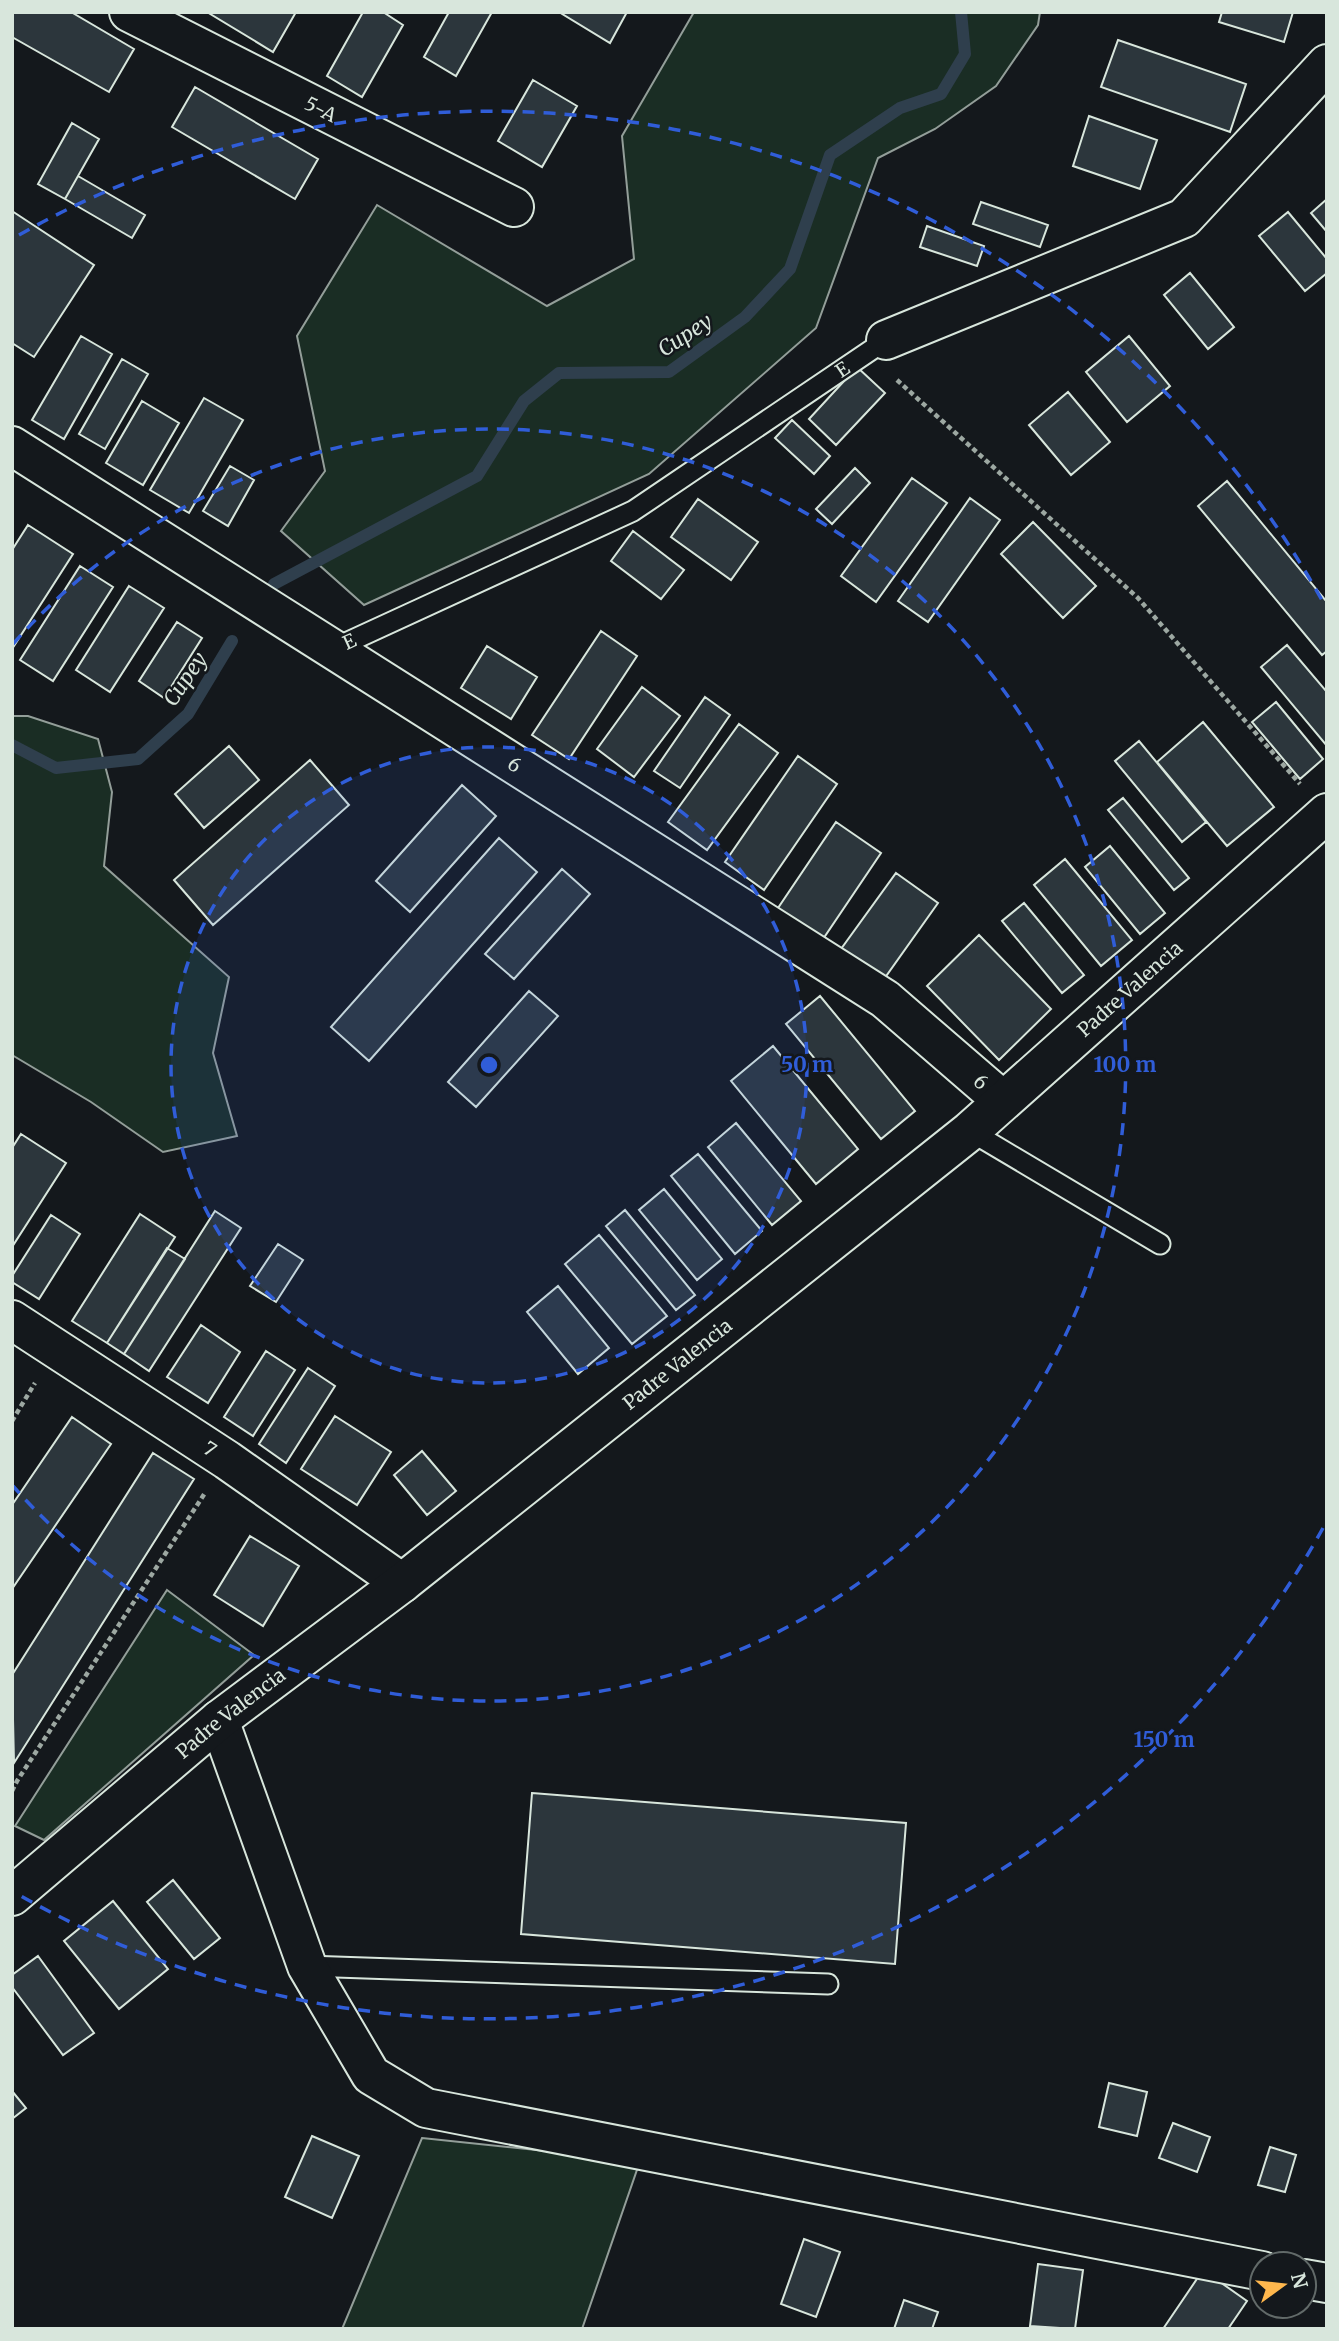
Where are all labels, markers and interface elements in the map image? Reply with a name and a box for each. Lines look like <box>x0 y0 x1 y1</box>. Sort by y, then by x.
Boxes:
street label: 5-A <box>301 91 341 128</box>
water label: Cupey <box>653 307 717 363</box>
street label: E <box>831 356 854 383</box>
street label: E <box>339 628 360 655</box>
water label: Cupey <box>157 647 213 711</box>
street label: 6 <box>503 751 526 778</box>
street label: Padre Valencia <box>1072 936 1187 1042</box>
text: 50 m <box>781 1051 833 1078</box>
text: 100 m <box>1094 1051 1156 1078</box>
centre of rings <box>477 1053 501 1077</box>
street label: 6 <box>969 1069 993 1095</box>
street label: Padre Valencia <box>618 1313 737 1415</box>
street label: 7 <box>199 1436 221 1462</box>
street label: Padre Valencia <box>171 1663 290 1763</box>
text: 150 m <box>1133 1726 1195 1753</box>
north arrow <box>1248 2250 1318 2320</box>
text: N <box>1286 2270 1313 2291</box>

